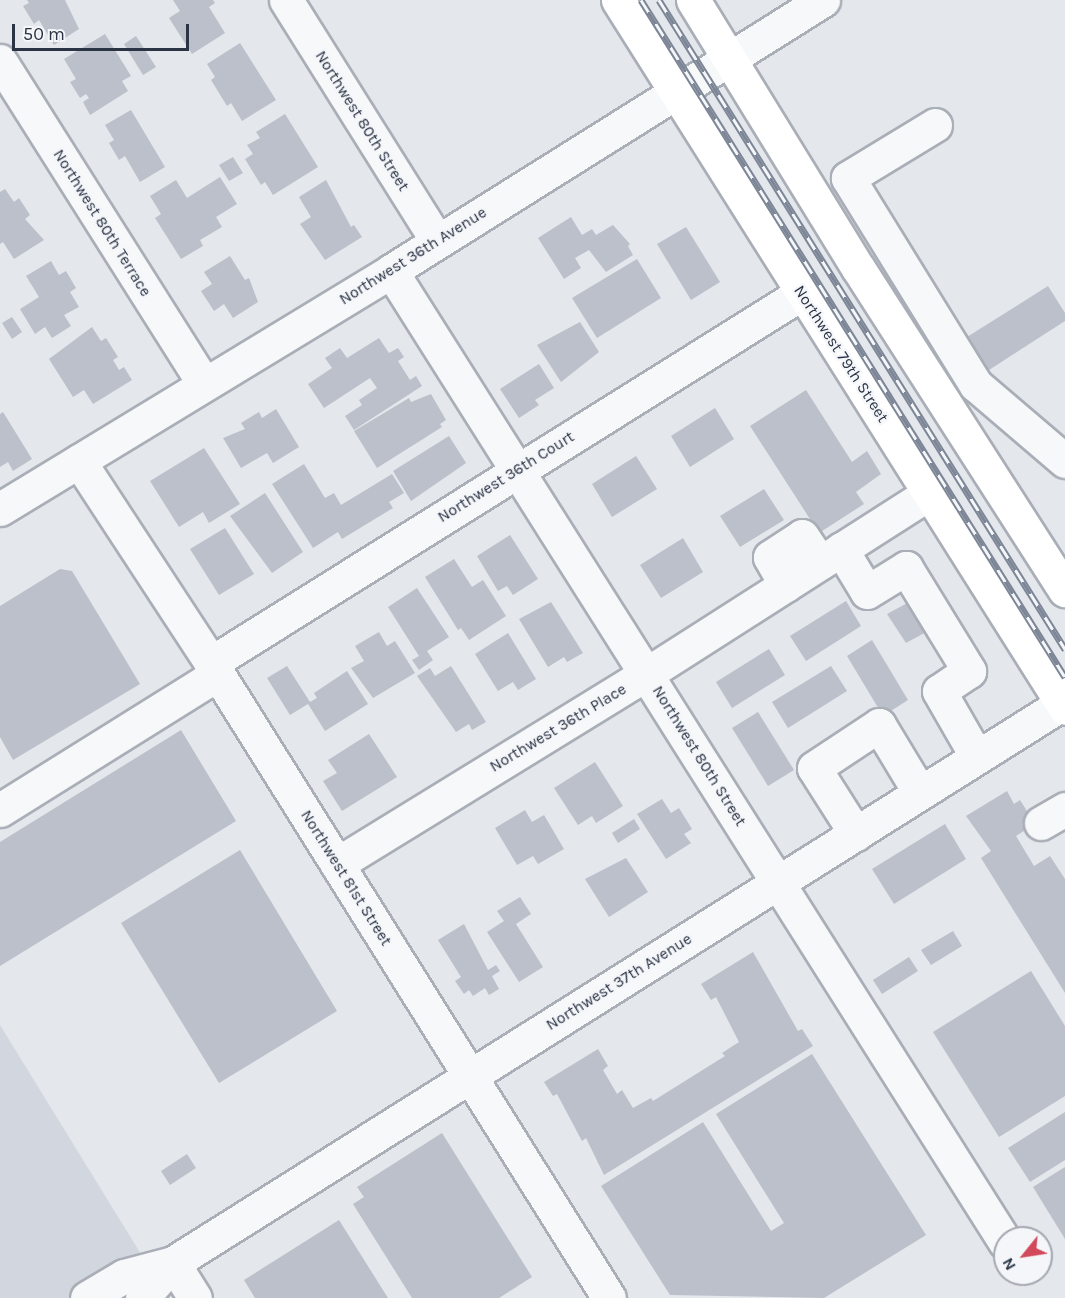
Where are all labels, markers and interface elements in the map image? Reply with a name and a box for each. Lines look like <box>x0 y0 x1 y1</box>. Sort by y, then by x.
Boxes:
scale bar <box>15 12 192 50</box>
text: 50 m <box>23 23 65 45</box>
street label: Northwest 80th Street <box>311 47 413 195</box>
street label: Northwest 80th Terrace <box>49 146 155 300</box>
street label: Northwest 36th Avenue <box>336 203 490 309</box>
street label: Northwest 79th Street <box>790 282 892 426</box>
street label: Northwest 36th Court <box>434 427 578 527</box>
street label: Northwest 36th Place <box>486 680 630 776</box>
street label: Northwest 80th Street <box>648 682 750 830</box>
street label: Northwest 81st Street <box>296 807 396 949</box>
street label: Northwest 37th Avenue <box>543 929 695 1035</box>
north arrow <box>993 1226 1053 1286</box>
text: N <box>998 1255 1020 1274</box>

